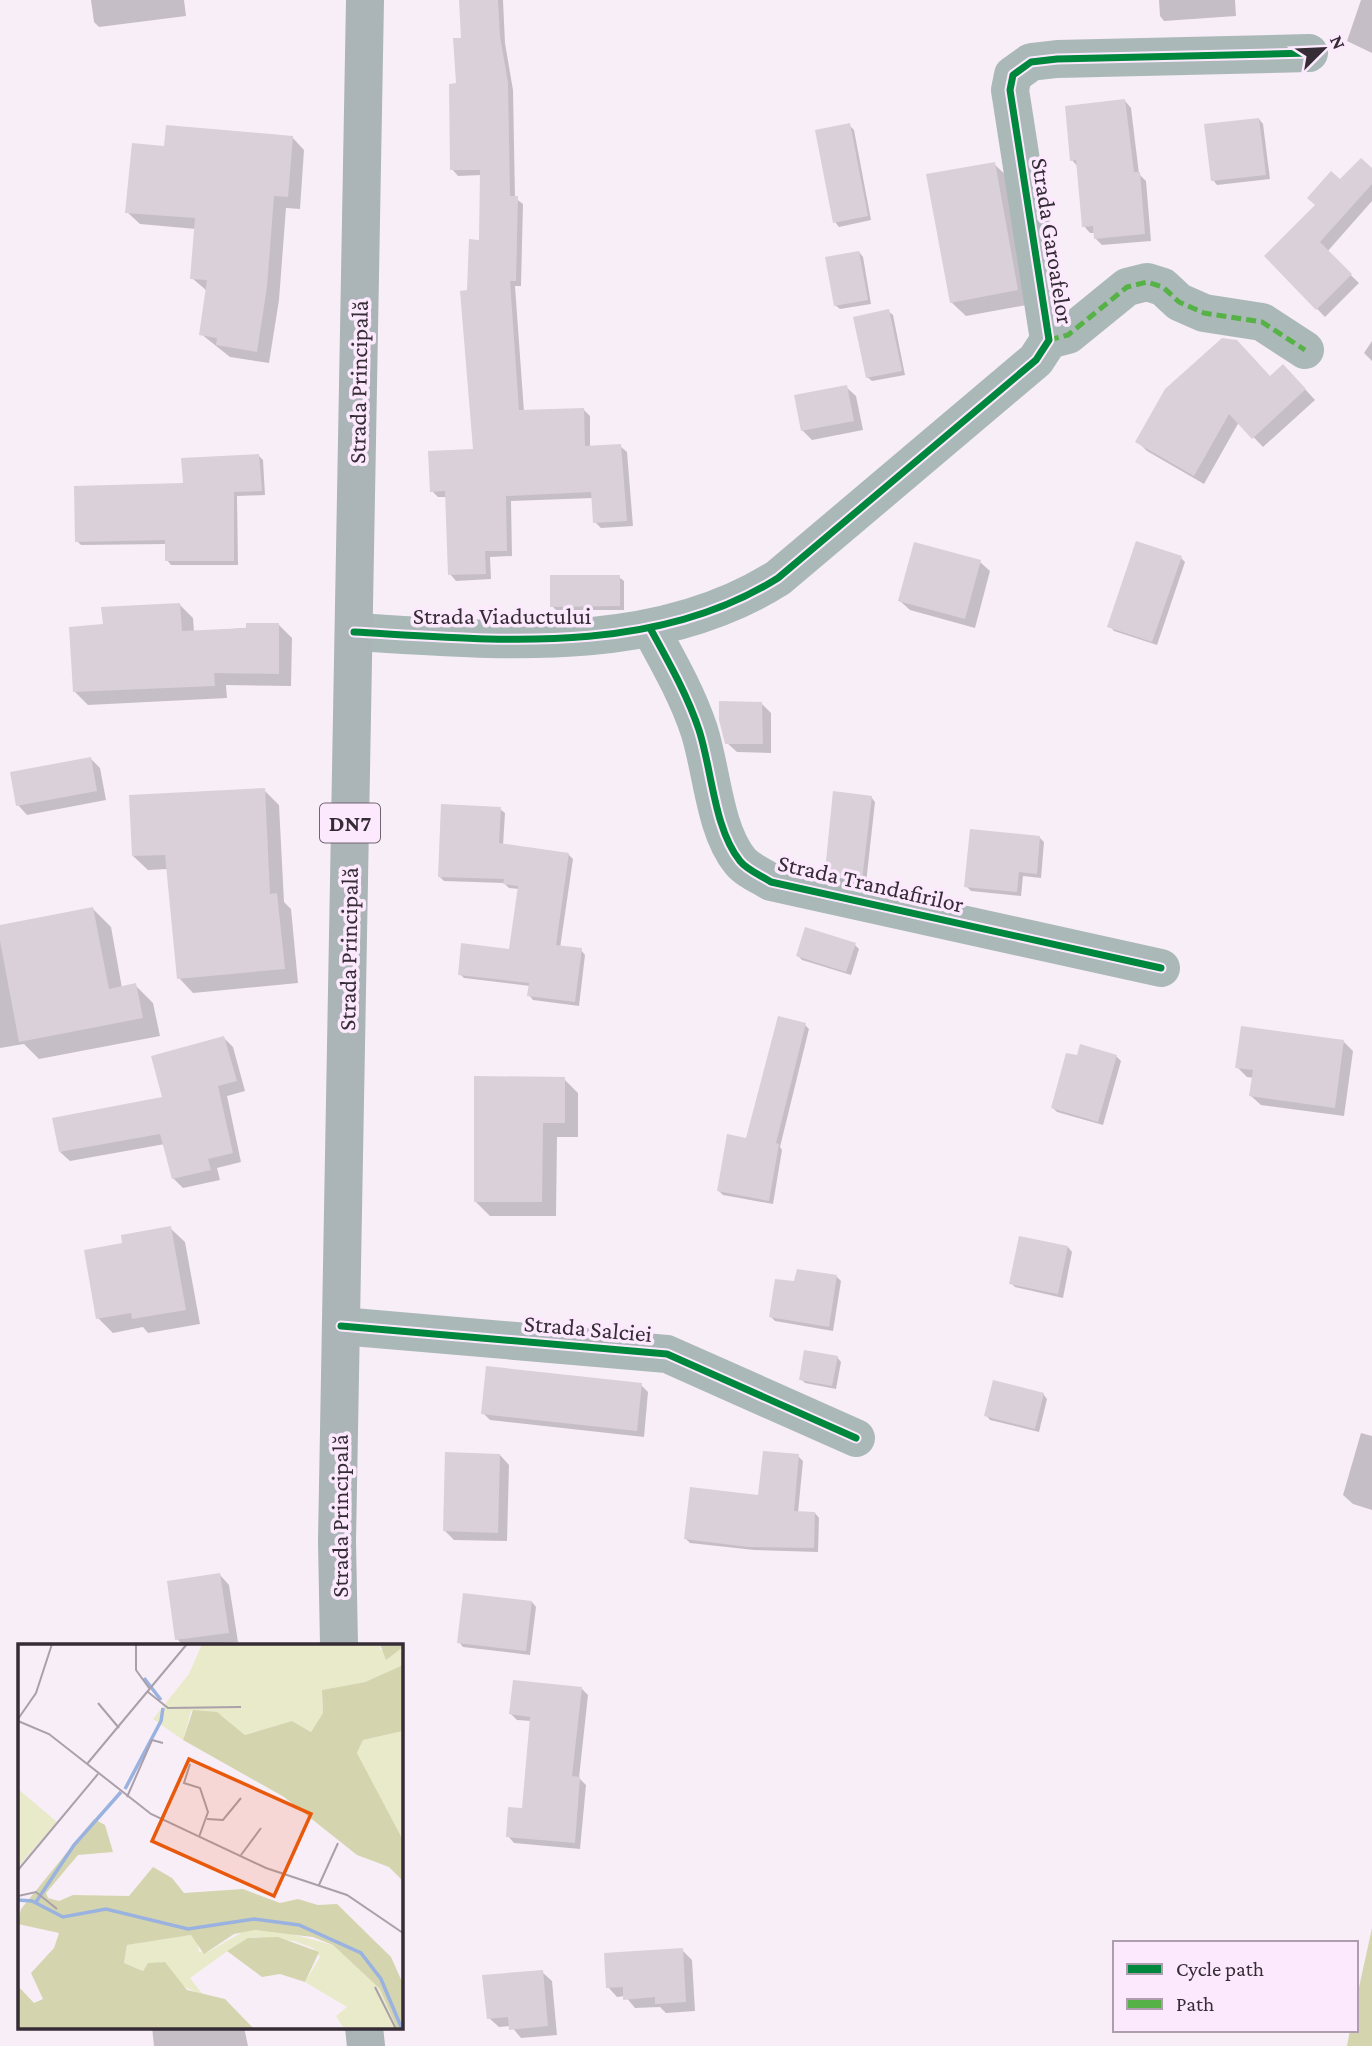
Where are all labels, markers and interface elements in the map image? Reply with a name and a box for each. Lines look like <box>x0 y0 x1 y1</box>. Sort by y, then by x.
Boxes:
north arrow <box>1288 14 1358 84</box>
text: N <box>1326 32 1350 53</box>
street label: Strada Garoafelor <box>1027 156 1080 327</box>
street label: Strada Principală <box>343 300 373 464</box>
street label: Strada Viaductului <box>413 602 591 629</box>
road number: DN7 <box>320 804 380 842</box>
street label: Strada Trandafirilor <box>775 848 967 918</box>
street label: Strada Principală <box>333 867 363 1031</box>
street label: Strada Salciei <box>523 1309 653 1347</box>
street label: Strada Principală <box>326 1434 353 1598</box>
inset map <box>18 1644 402 2028</box>
legend <box>1113 1941 1358 2032</box>
text: Cycle path <box>1176 1957 1264 1981</box>
text: Path <box>1176 1992 1214 2016</box>

